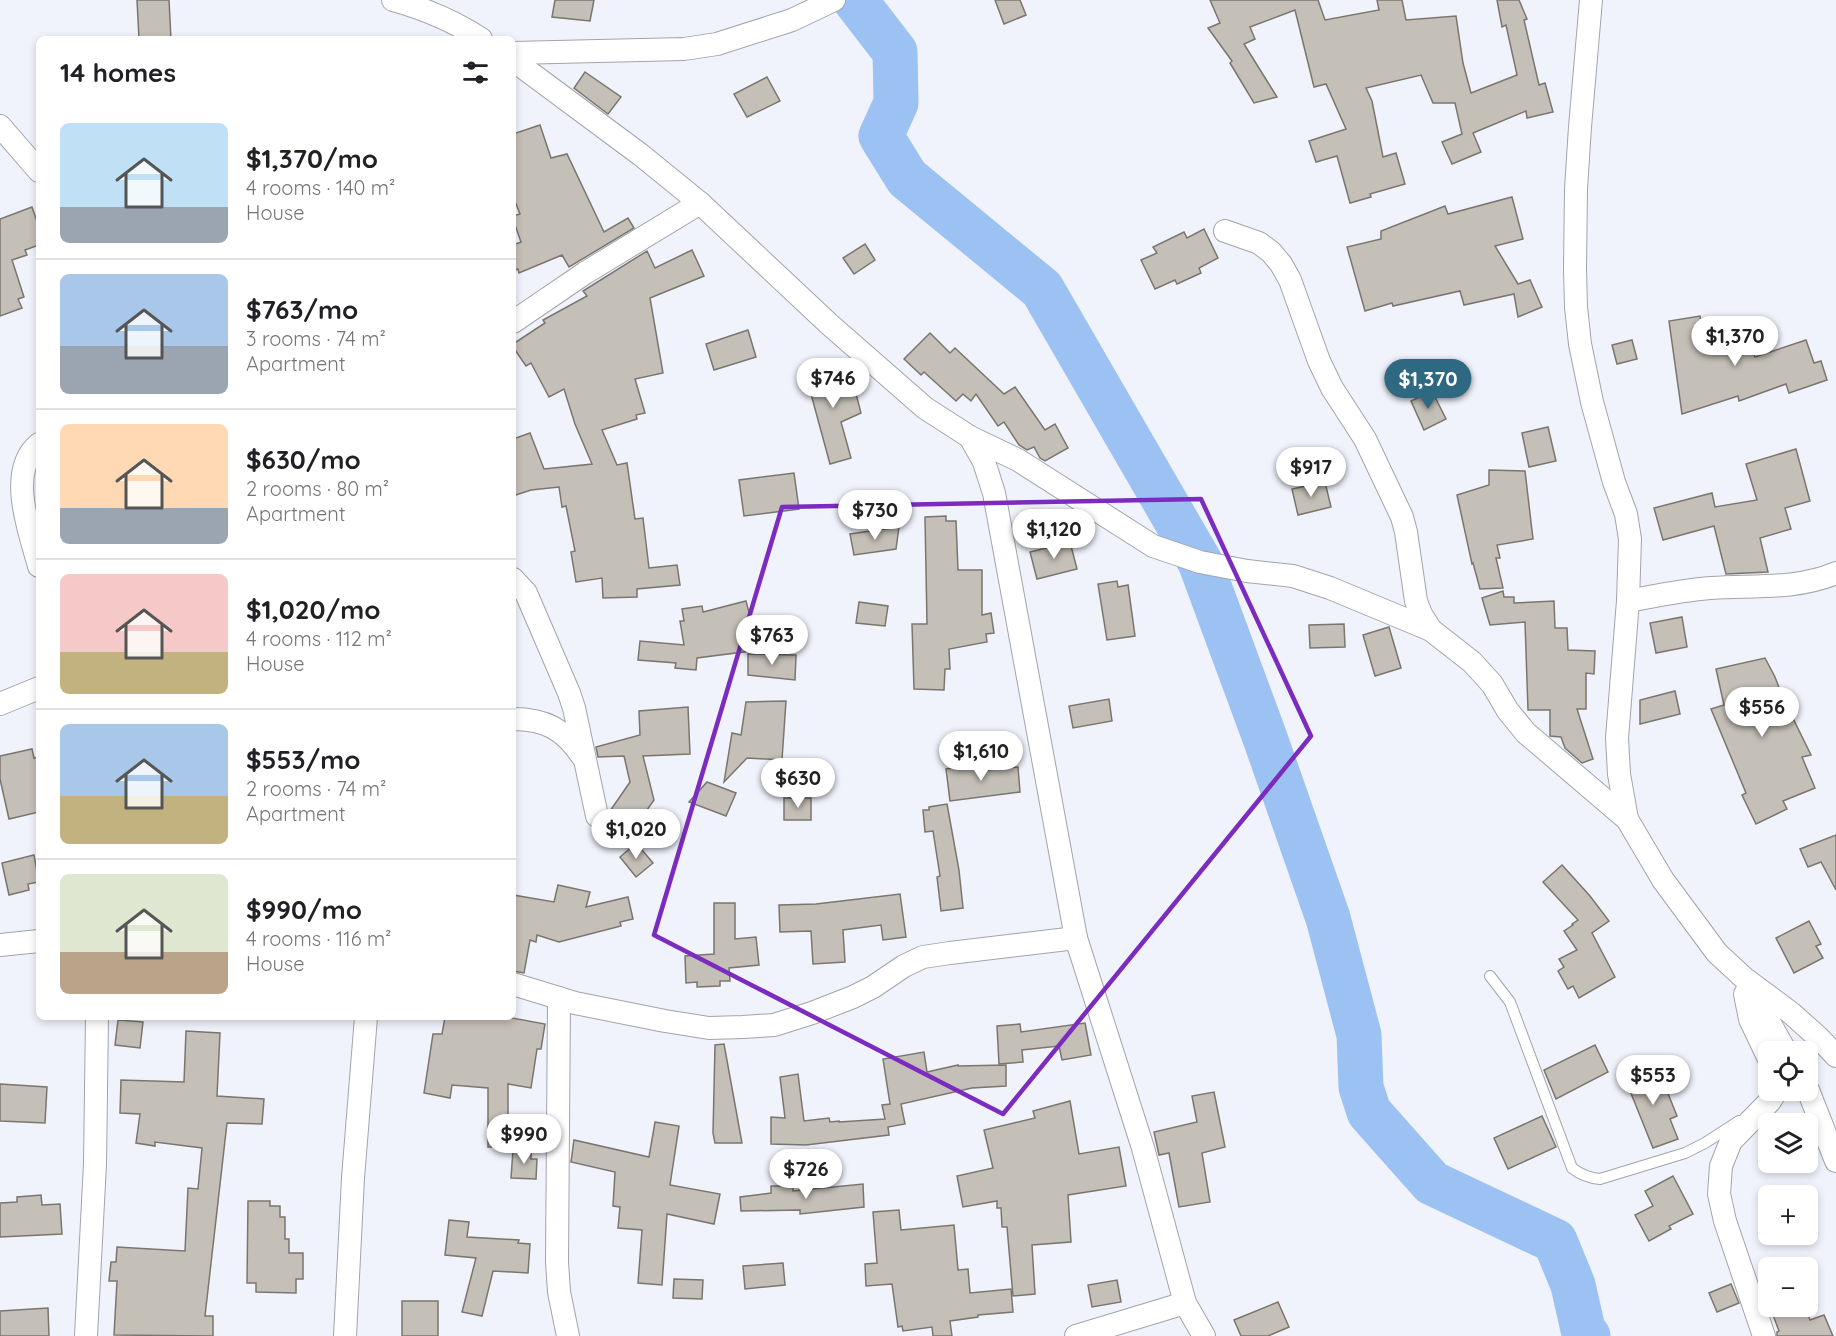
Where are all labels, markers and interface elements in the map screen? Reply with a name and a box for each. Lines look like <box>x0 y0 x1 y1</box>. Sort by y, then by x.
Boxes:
text: 14 homes <box>60 56 176 89</box>
icon: filters <box>459 56 492 89</box>
text: $1,370/mo <box>246 142 378 175</box>
icon: home <box>108 147 180 219</box>
text: 4 rooms · 140 m² <box>246 175 395 200</box>
text: House <box>246 200 305 225</box>
text: $763/mo <box>246 293 358 326</box>
icon: home <box>108 298 180 370</box>
pin: $1,370 <box>1686 316 1784 367</box>
text: $1,370 <box>1705 323 1765 348</box>
text: 3 rooms · 74 m² <box>246 326 386 351</box>
text: Apartment <box>246 351 346 376</box>
pin: $746 <box>797 358 869 409</box>
pin: $1,370 <box>1379 359 1477 410</box>
text: $746 <box>811 365 855 390</box>
text: $1,370 <box>1398 366 1458 391</box>
text: $630/mo <box>246 443 361 476</box>
pin: $917 <box>1275 447 1347 498</box>
icon: home <box>108 448 180 520</box>
text: $917 <box>1290 454 1332 479</box>
text: 2 rooms · 80 m² <box>246 476 389 501</box>
pin: $730 <box>839 490 911 541</box>
text: $730 <box>852 497 898 522</box>
text: Apartment <box>246 501 346 526</box>
pin: $1,120 <box>1005 509 1103 560</box>
text: $1,120 <box>1026 516 1082 541</box>
text: $1,020/mo <box>246 593 380 626</box>
icon: home <box>108 598 180 670</box>
pin: $763 <box>736 615 808 666</box>
text: $763 <box>750 622 794 647</box>
text: 4 rooms · 112 m² <box>246 626 392 651</box>
text: House <box>246 651 305 676</box>
pin: $556 <box>1726 687 1798 738</box>
text: $556 <box>1739 694 1785 719</box>
pin: $1,610 <box>932 731 1030 782</box>
text: $1,610 <box>953 738 1009 763</box>
text: $553/mo <box>246 743 360 776</box>
icon: home <box>108 748 180 820</box>
pin: $630 <box>762 758 834 809</box>
text: $630 <box>775 765 821 790</box>
text: 2 rooms · 74 m² <box>246 776 386 801</box>
text: Apartment <box>246 801 346 826</box>
pin: $1,020 <box>587 809 685 860</box>
text: $1,020 <box>605 816 667 841</box>
text: $990/mo <box>246 893 362 926</box>
icon: home <box>108 898 180 970</box>
text: 4 rooms · 116 m² <box>246 926 391 951</box>
text: House <box>246 951 305 976</box>
map controls <box>1758 1041 1818 1317</box>
button: locate <box>1758 1041 1818 1101</box>
pin: $553 <box>1617 1055 1689 1106</box>
text: $553 <box>1630 1062 1676 1087</box>
button: layers <box>1758 1113 1818 1173</box>
pin: $990 <box>488 1114 560 1165</box>
text: $990 <box>501 1121 547 1146</box>
pin: $726 <box>770 1149 842 1200</box>
text: $726 <box>783 1156 829 1181</box>
button: + <box>1758 1185 1818 1245</box>
button: − <box>1758 1257 1818 1317</box>

